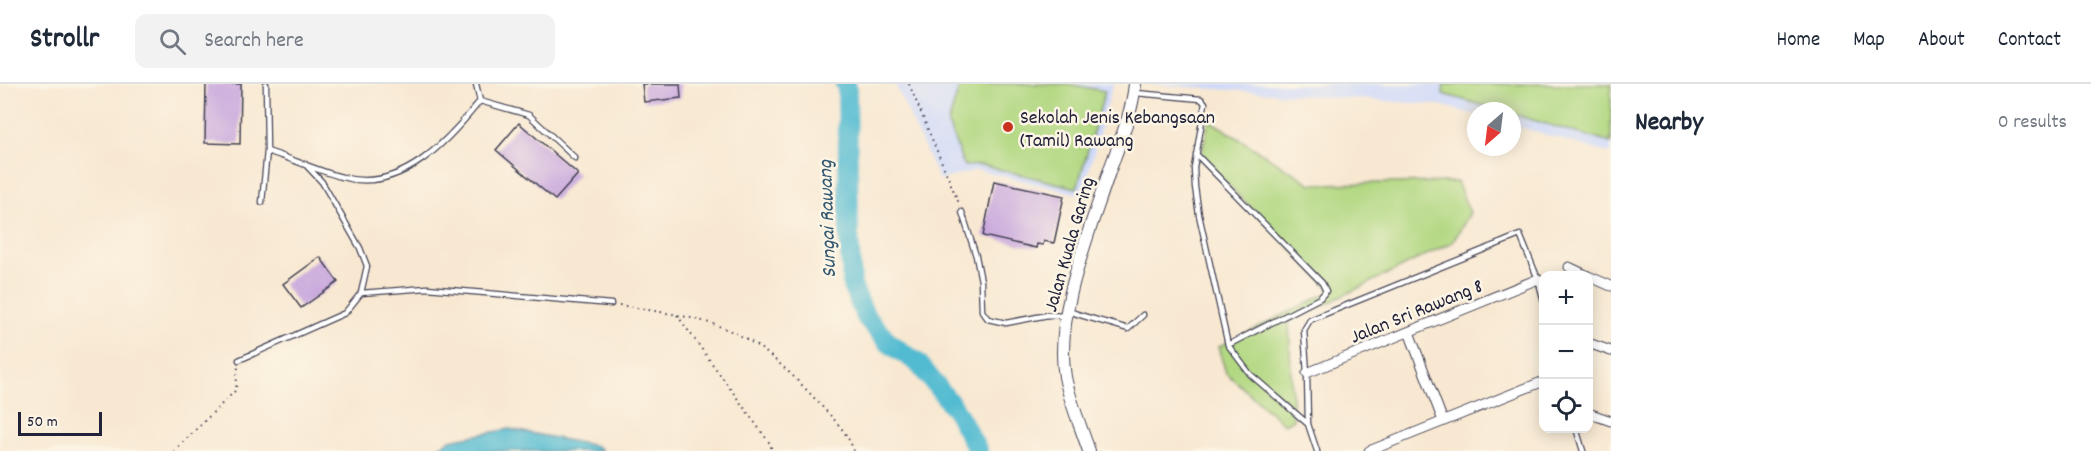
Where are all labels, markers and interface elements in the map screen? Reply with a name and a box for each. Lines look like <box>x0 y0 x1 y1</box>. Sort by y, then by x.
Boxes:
search box <box>135 14 555 68</box>
text: Strollr <box>30 21 99 61</box>
icon: search <box>156 25 189 58</box>
text: Search here <box>204 26 304 57</box>
text: Home <box>1776 26 1820 56</box>
text: Map <box>1853 26 1885 56</box>
text: About <box>1918 26 1965 56</box>
text: Contact <box>1998 26 2061 56</box>
north arrow <box>1467 102 1521 156</box>
place label: Sekolah Jenis Kebangsaan (Tamil) Rawang <box>1020 105 1215 156</box>
text: Nearby <box>1635 105 1703 142</box>
text: 0 results <box>1998 109 2067 137</box>
marker: Sekolah Jenis Kebangsaan (Tamil) Rawang <box>1001 120 1015 134</box>
water label: Sungai Rawang <box>812 159 846 278</box>
street label: Jalan Kuala Garing <box>1038 174 1104 316</box>
map controls <box>1539 271 1593 433</box>
button: + <box>1539 271 1593 325</box>
street label: Jalan Sri Rawang 8 <box>1346 273 1488 352</box>
button: − <box>1539 325 1593 379</box>
button: locate <box>1539 379 1593 433</box>
scale bar <box>18 409 102 436</box>
text: 50 m <box>27 411 58 434</box>

